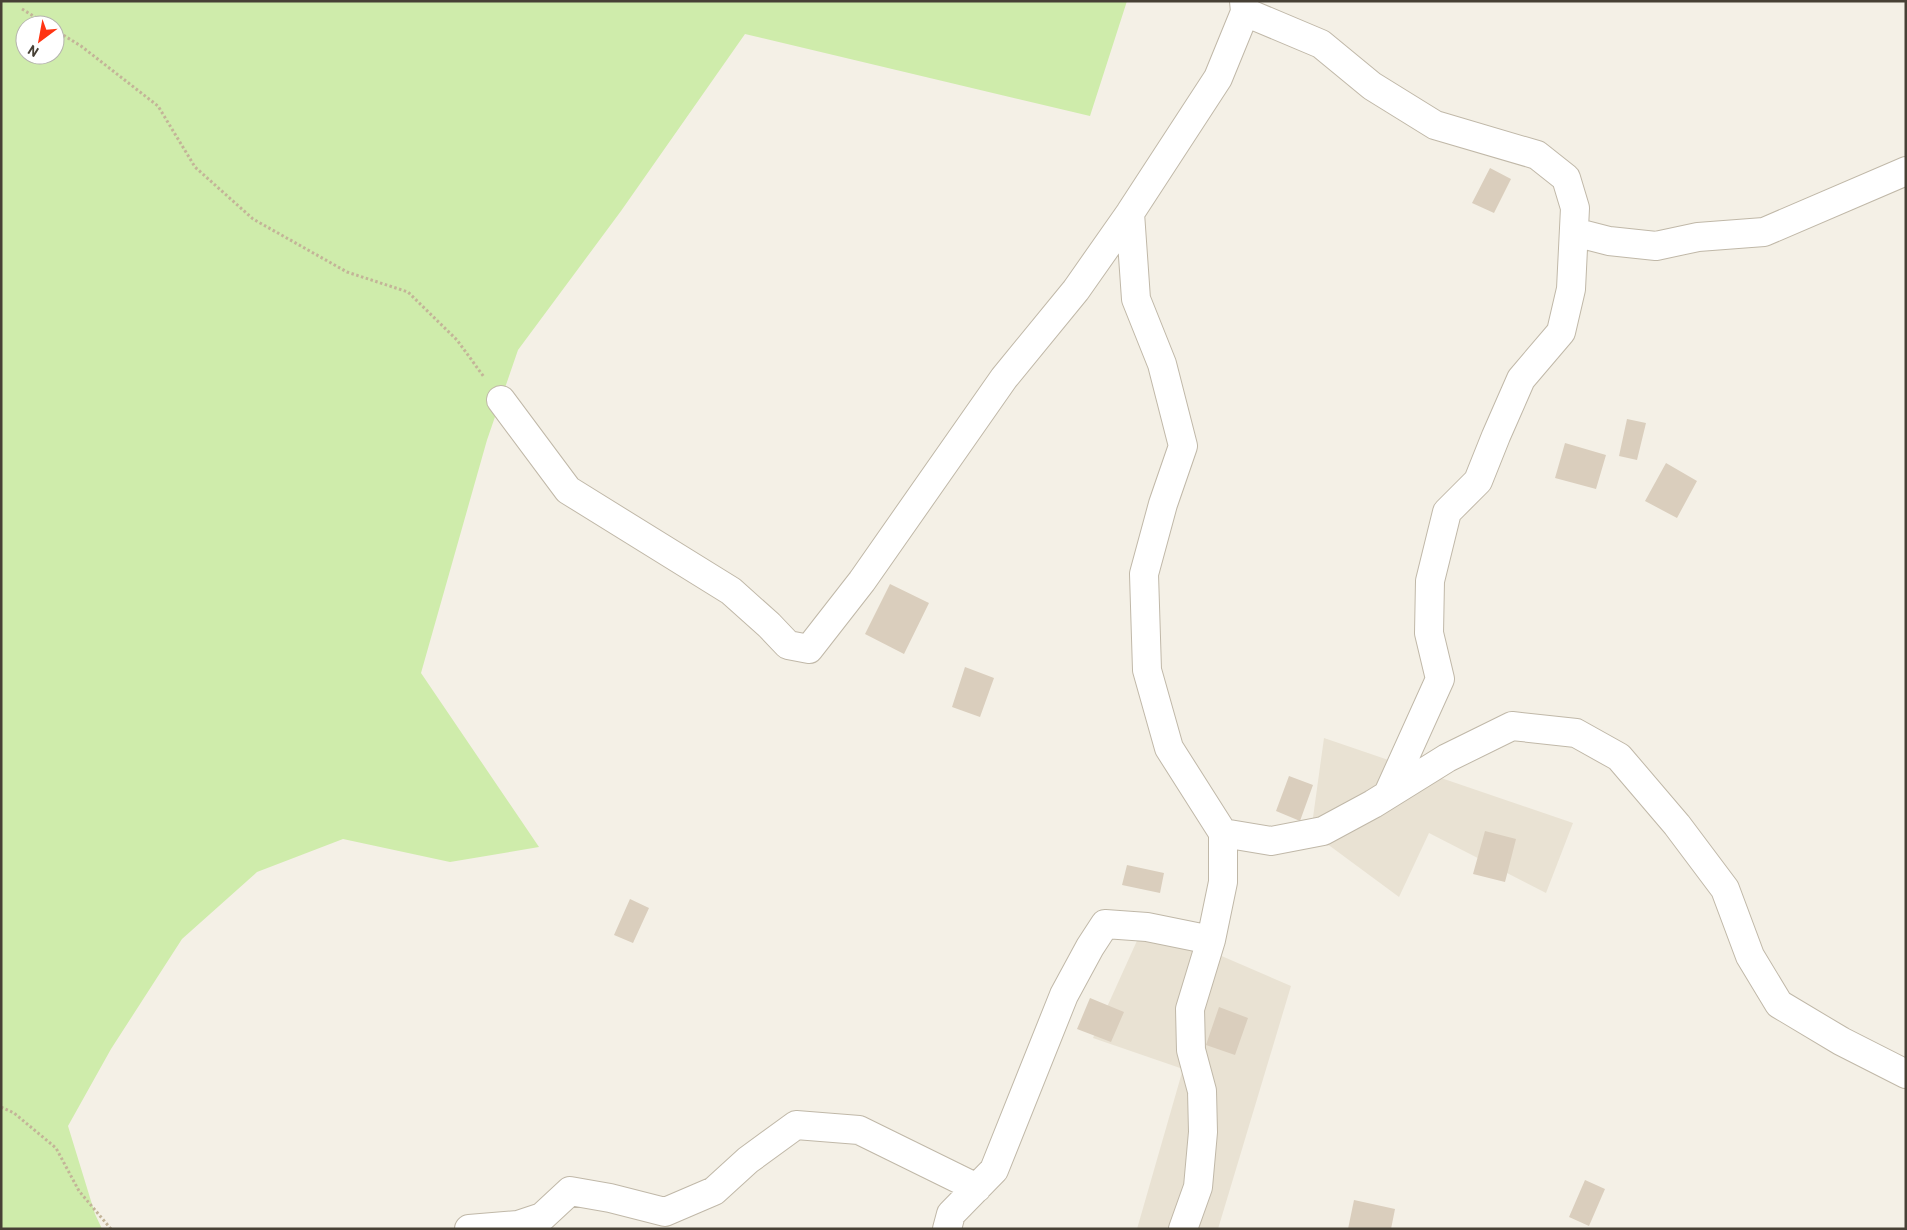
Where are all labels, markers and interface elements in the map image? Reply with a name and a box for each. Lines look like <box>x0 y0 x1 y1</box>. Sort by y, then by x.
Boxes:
north arrow <box>15 15 65 65</box>
text: N <box>24 42 41 61</box>

